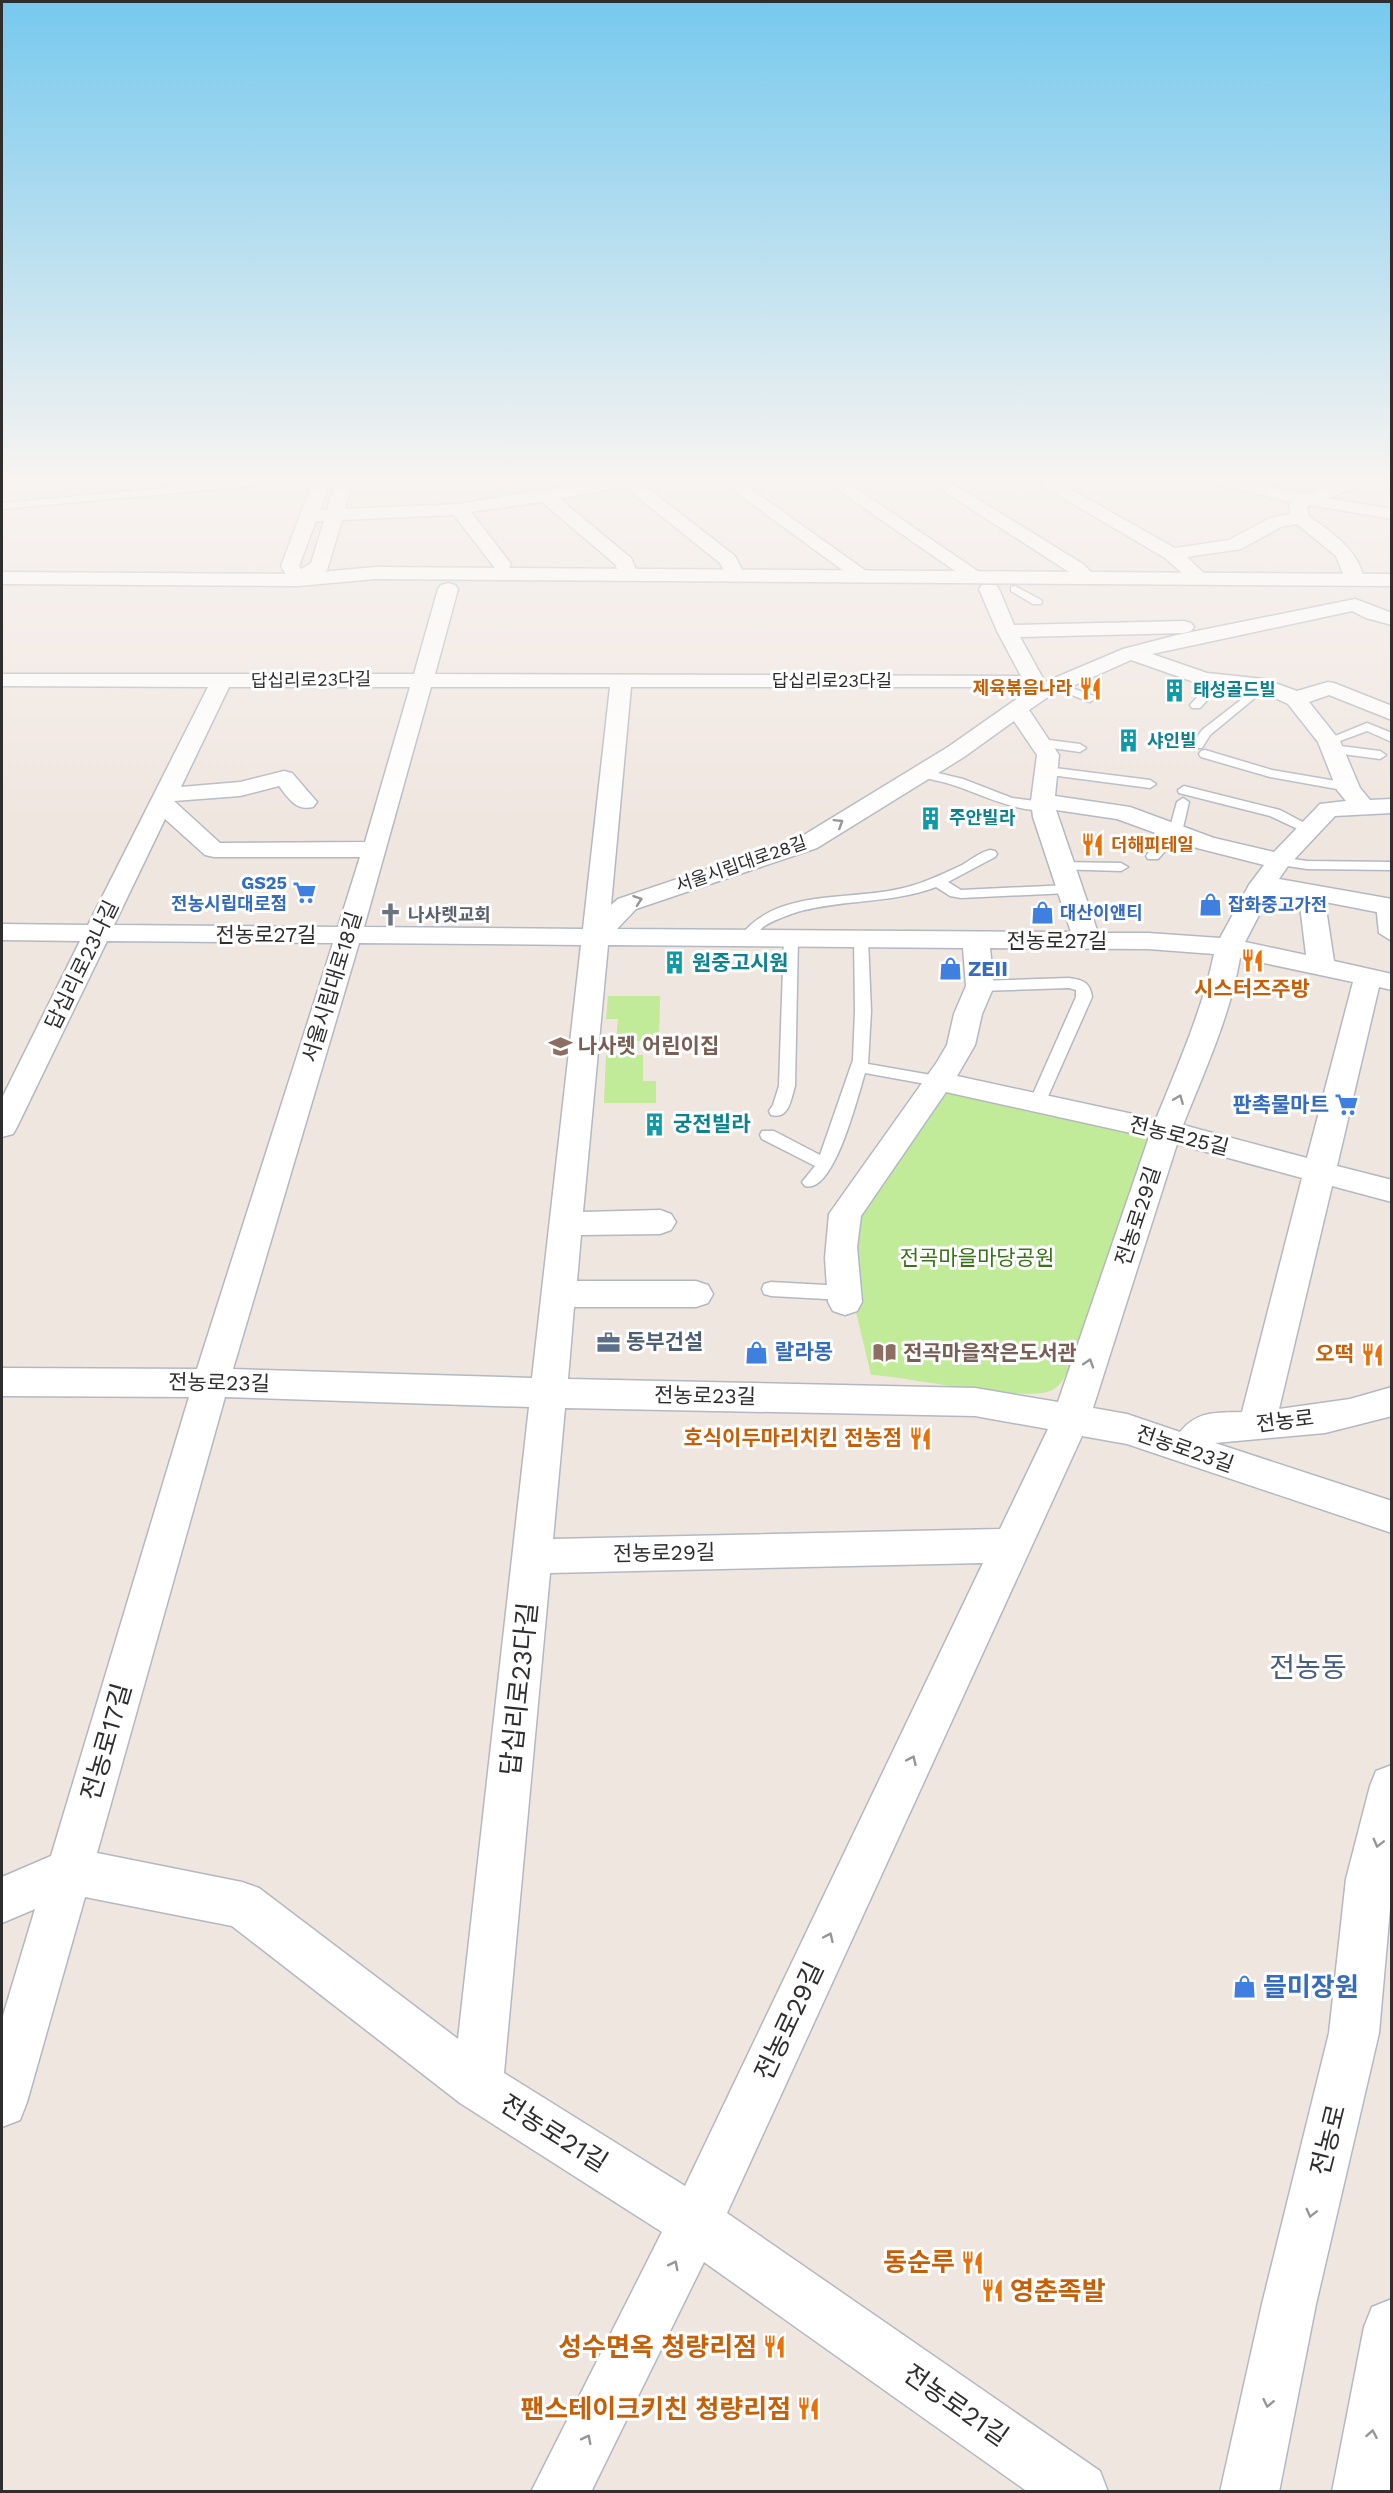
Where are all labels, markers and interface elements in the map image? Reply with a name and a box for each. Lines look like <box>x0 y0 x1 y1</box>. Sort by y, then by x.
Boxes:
street label: 답십리로23다길 <box>251 668 371 691</box>
street label: 답십리로23다길 <box>772 670 892 691</box>
restaurant icon: 제육볶음나라 <box>1077 675 1103 701</box>
place label: 제육볶음나라 <box>973 677 1072 698</box>
building icon: 태성골드빌 <box>1162 677 1188 703</box>
place label: 태성골드빌 <box>1193 679 1276 700</box>
building icon: 샤인빌 <box>1116 728 1142 754</box>
place label: 샤인빌 <box>1147 730 1197 751</box>
building icon: 주안빌라 <box>918 805 944 831</box>
place label: 주안빌라 <box>949 807 1016 828</box>
one-way arrow <box>833 819 843 831</box>
street label: 서울시립대로28길 <box>672 831 809 896</box>
restaurant icon: 더해피테일 <box>1080 832 1106 858</box>
place label: 더해피테일 <box>1111 834 1194 855</box>
place label: GS25 전농시립대로점 <box>171 872 287 914</box>
supermarket icon: GS25 전농시립대로점 <box>292 880 318 906</box>
shop icon: 잡화중고가전 <box>1197 892 1223 918</box>
one-way arrow <box>632 894 643 907</box>
place label: 잡화중고가전 <box>1228 894 1327 915</box>
street label: 답십리로23나길 <box>40 896 124 1033</box>
shop icon: 대산이앤티 <box>1029 900 1055 926</box>
church icon: 나사렛교회 <box>377 902 403 928</box>
place label: 대산이앤티 <box>1060 902 1143 923</box>
place label: 나사렛교회 <box>408 904 491 925</box>
street label: 서울시립대로18길 <box>297 908 366 1065</box>
street label: 전농로27길 <box>216 922 316 947</box>
street label: 전농로27길 <box>1007 928 1107 953</box>
restaurant icon: 시스터즈주방 <box>1239 948 1265 974</box>
building icon: 원중고시원 <box>661 950 687 976</box>
place label: 원중고시원 <box>692 950 789 975</box>
shop icon: ZEII <box>937 956 963 982</box>
place label: ZEII <box>968 956 1008 981</box>
place label: 시스터즈주방 <box>1194 976 1310 1001</box>
school or university icon: 나사렛 어린이집 <box>547 1033 573 1059</box>
place label: 나사렛 어린이집 <box>578 1033 719 1058</box>
place label: 판촉물마트 <box>1232 1092 1329 1117</box>
supermarket icon: 판촉물마트 <box>1334 1092 1360 1118</box>
one-way arrow <box>1172 1094 1184 1105</box>
building icon: 궁전빌라 <box>642 1111 668 1137</box>
place label: 궁전빌라 <box>673 1111 751 1136</box>
street label: 전농로25길 <box>1127 1111 1232 1160</box>
street label: 전농로29길 <box>1110 1163 1165 1268</box>
park label: 전곡마을마당공원 <box>900 1245 1054 1270</box>
office icon: 동부건설 <box>595 1329 621 1355</box>
place label: 동부건설 <box>626 1329 703 1354</box>
shop icon: 랄라몽 <box>744 1339 770 1365</box>
place label: 랄라몽 <box>775 1339 833 1364</box>
library icon: 전곡마을작은도서관 <box>872 1340 898 1366</box>
place label: 전곡마을작은도서관 <box>903 1340 1077 1365</box>
place label: 오떡 <box>1315 1341 1354 1366</box>
restaurant icon: 오떡 <box>1359 1341 1385 1367</box>
one-way arrow <box>1082 1358 1095 1369</box>
street label: 전농로23길 <box>168 1369 270 1396</box>
street label: 전농로23길 <box>654 1382 756 1409</box>
street label: 전농로 <box>1255 1405 1315 1436</box>
street label: 전농로23길 <box>1133 1420 1237 1477</box>
place label: 호식이두마리치킨 전농점 <box>683 1425 902 1450</box>
restaurant icon: 호식이두마리치킨 전농점 <box>907 1425 933 1451</box>
street label: 전농로29길 <box>613 1539 715 1566</box>
street label: 답십리로23다길 <box>495 1601 543 1777</box>
district label: 전농동 <box>1269 1651 1347 1684</box>
street label: 전농로17길 <box>75 1680 137 1804</box>
one-way arrow <box>904 1755 916 1766</box>
one-way arrow <box>1372 1838 1385 1848</box>
one-way arrow <box>821 1932 833 1943</box>
street label: 전농로29길 <box>749 1957 829 2085</box>
place label: 믈미장원 <box>1263 1972 1359 2002</box>
shop icon: 믈미장원 <box>1232 1974 1258 2000</box>
street label: 전농로21길 <box>495 2088 613 2178</box>
street label: 전농로 <box>1305 2102 1351 2178</box>
one-way arrow <box>1305 2207 1318 2217</box>
place label: 동순루 <box>883 2247 955 2277</box>
restaurant icon: 동순루 <box>960 2249 986 2275</box>
one-way arrow <box>666 2260 678 2271</box>
place label: 영춘족발 <box>1010 2276 1106 2306</box>
restaurant icon: 영춘족발 <box>979 2278 1005 2304</box>
place label: 성수면옥 청량리점 <box>558 2332 757 2362</box>
restaurant icon: 성수면옥 청량리점 <box>762 2334 788 2360</box>
street label: 전농로21길 <box>898 2358 1014 2452</box>
place label: 팬스테이크키친 청량리점 <box>520 2394 791 2424</box>
restaurant icon: 팬스테이크키친 청량리점 <box>796 2396 822 2422</box>
one-way arrow <box>1262 2398 1275 2408</box>
one-way arrow <box>1365 2429 1378 2439</box>
one-way arrow <box>579 2435 591 2446</box>

